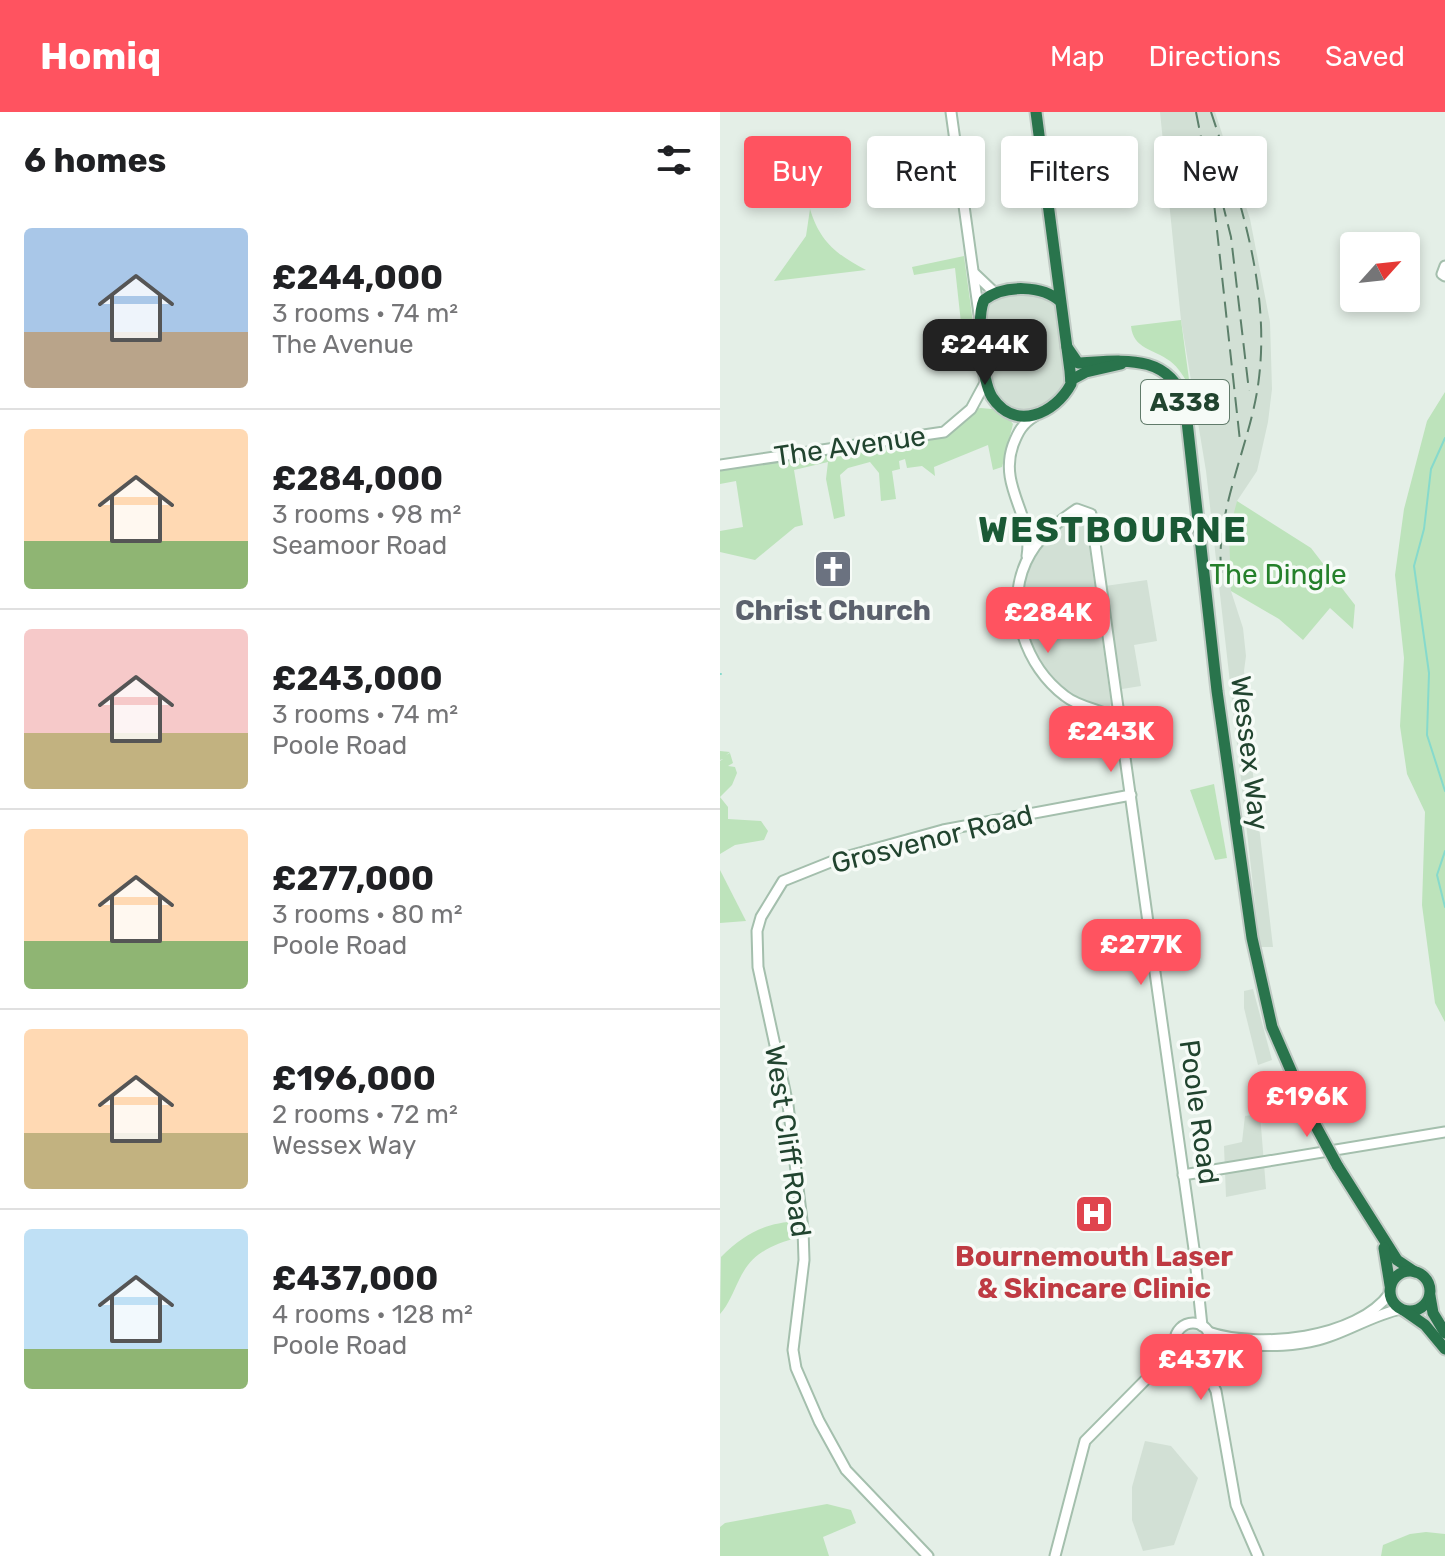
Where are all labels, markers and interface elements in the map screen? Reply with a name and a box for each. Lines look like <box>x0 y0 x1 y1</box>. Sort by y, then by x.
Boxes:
text: Homiq <box>40 33 161 79</box>
text: Map <box>1050 40 1104 73</box>
text: Directions <box>1148 40 1281 73</box>
text: Saved <box>1325 40 1405 73</box>
chip: Buy <box>744 136 851 208</box>
chip: Rent <box>867 136 985 208</box>
chip: Filters <box>1001 136 1138 208</box>
chip: New <box>1154 136 1267 208</box>
icon: filters <box>652 138 696 182</box>
text: 6 homes <box>24 140 166 181</box>
north arrow <box>1340 232 1420 312</box>
map controls <box>1340 232 1420 312</box>
text: £244,000 <box>272 257 443 298</box>
icon: home <box>88 260 184 356</box>
text: 3 rooms · 74 m² <box>272 298 458 329</box>
pin: £244K <box>929 319 1041 387</box>
text: The Avenue <box>272 329 414 360</box>
text: £244K <box>941 329 1029 360</box>
road number: A338 <box>1141 380 1229 424</box>
street label: The Avenue <box>772 419 928 473</box>
text: £284,000 <box>272 458 443 499</box>
icon: home <box>88 461 184 557</box>
text: 3 rooms · 98 m² <box>272 499 461 530</box>
district label: WESTBOURNE <box>978 508 1248 551</box>
text: Seamoor Road <box>272 530 447 561</box>
church icon: Christ Church <box>812 548 854 590</box>
park label: The Dingle <box>1209 558 1347 591</box>
pin: £284K <box>992 587 1104 655</box>
place label: Christ Church <box>735 594 931 627</box>
text: £284K <box>1004 597 1092 628</box>
text: £243,000 <box>272 658 443 699</box>
icon: home <box>88 661 184 757</box>
street label: Wessex Way <box>1224 674 1276 832</box>
text: 3 rooms · 74 m² <box>272 699 458 730</box>
pin: £243K <box>1055 706 1167 774</box>
text: £243K <box>1067 716 1155 747</box>
text: Poole Road <box>272 730 407 761</box>
street label: Grosvenor Road <box>828 798 1036 880</box>
text: £277,000 <box>272 858 434 899</box>
icon: home <box>88 861 184 957</box>
text: 3 rooms · 80 m² <box>272 899 463 930</box>
pin: £277K <box>1085 919 1197 987</box>
text: £277K <box>1100 929 1182 960</box>
text: Poole Road <box>272 930 407 961</box>
street label: Poole Road <box>1173 1038 1225 1186</box>
street label: West Cliff Road <box>758 1043 818 1239</box>
text: £196,000 <box>272 1058 436 1099</box>
icon: home <box>88 1061 184 1157</box>
pin: £196K <box>1251 1071 1363 1139</box>
text: £196K <box>1266 1081 1348 1112</box>
text: 2 rooms · 72 m² <box>272 1099 458 1130</box>
text: Wessex Way <box>272 1130 416 1161</box>
hospital icon: Bournemouth Laser & Skincare Clinic <box>1073 1193 1115 1235</box>
place label: Bournemouth Laser & Skincare Clinic <box>955 1240 1233 1305</box>
text: £437,000 <box>272 1258 438 1299</box>
icon: home <box>88 1261 184 1357</box>
text: 4 rooms · 128 m² <box>272 1299 473 1330</box>
text: Poole Road <box>272 1330 407 1361</box>
pin: £437K <box>1145 1334 1257 1402</box>
text: £437K <box>1158 1344 1244 1375</box>

